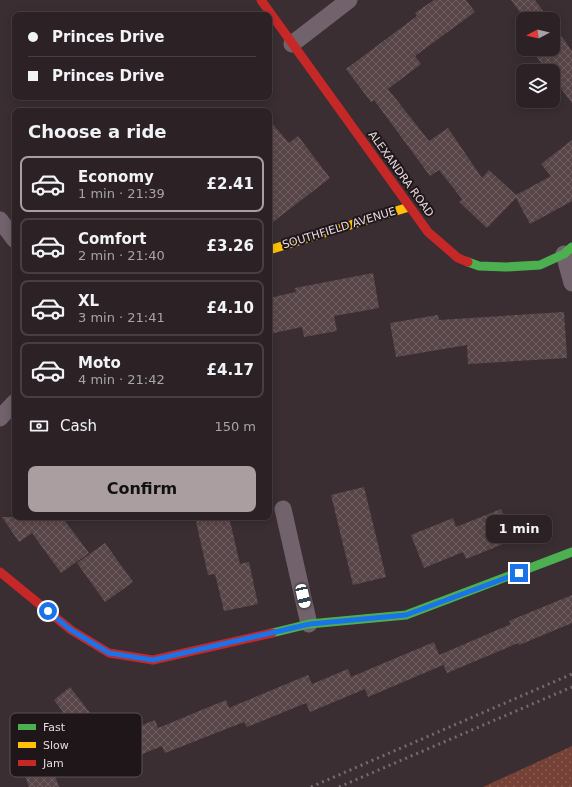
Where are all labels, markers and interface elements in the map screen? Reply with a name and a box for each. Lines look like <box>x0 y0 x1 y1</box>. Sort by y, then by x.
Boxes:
north arrow <box>516 12 560 56</box>
map controls <box>516 12 560 108</box>
text: Princes Drive <box>52 28 164 46</box>
button: layers <box>516 64 560 108</box>
text: Princes Drive <box>52 67 164 85</box>
text: Choose a ride <box>28 121 167 142</box>
street label: ALEXANDRA ROAD <box>366 129 436 219</box>
icon: car <box>30 166 66 202</box>
text: Economy <box>78 168 154 186</box>
text: £2.41 <box>207 175 254 193</box>
text: 1 min · 21:39 <box>78 186 165 201</box>
street label: SOUTHFIELD AVENUE <box>281 205 397 251</box>
icon: car <box>30 228 66 264</box>
text: Comfort <box>78 230 146 248</box>
text: £3.26 <box>207 237 254 255</box>
text: 2 min · 21:40 <box>78 248 165 263</box>
icon: car <box>30 290 66 326</box>
text: XL <box>78 292 99 310</box>
text: £4.10 <box>207 299 254 317</box>
text: 3 min · 21:41 <box>78 310 165 325</box>
icon: car <box>30 352 66 388</box>
text: Moto <box>78 354 121 372</box>
text: £4.17 <box>207 361 254 379</box>
text: 4 min · 21:42 <box>78 372 165 387</box>
icon: cash <box>28 415 50 437</box>
text: Cash <box>60 417 97 435</box>
text: 150 m <box>214 419 256 434</box>
button: Confirm <box>28 466 256 512</box>
callout: 1 min <box>486 515 552 543</box>
text: 1 min <box>499 521 539 536</box>
route end <box>510 564 528 582</box>
car <box>294 583 312 609</box>
route start <box>39 602 57 620</box>
legend <box>10 713 142 777</box>
text: Fast <box>43 721 66 734</box>
text: Slow <box>43 739 69 752</box>
text: Jam <box>42 757 64 770</box>

